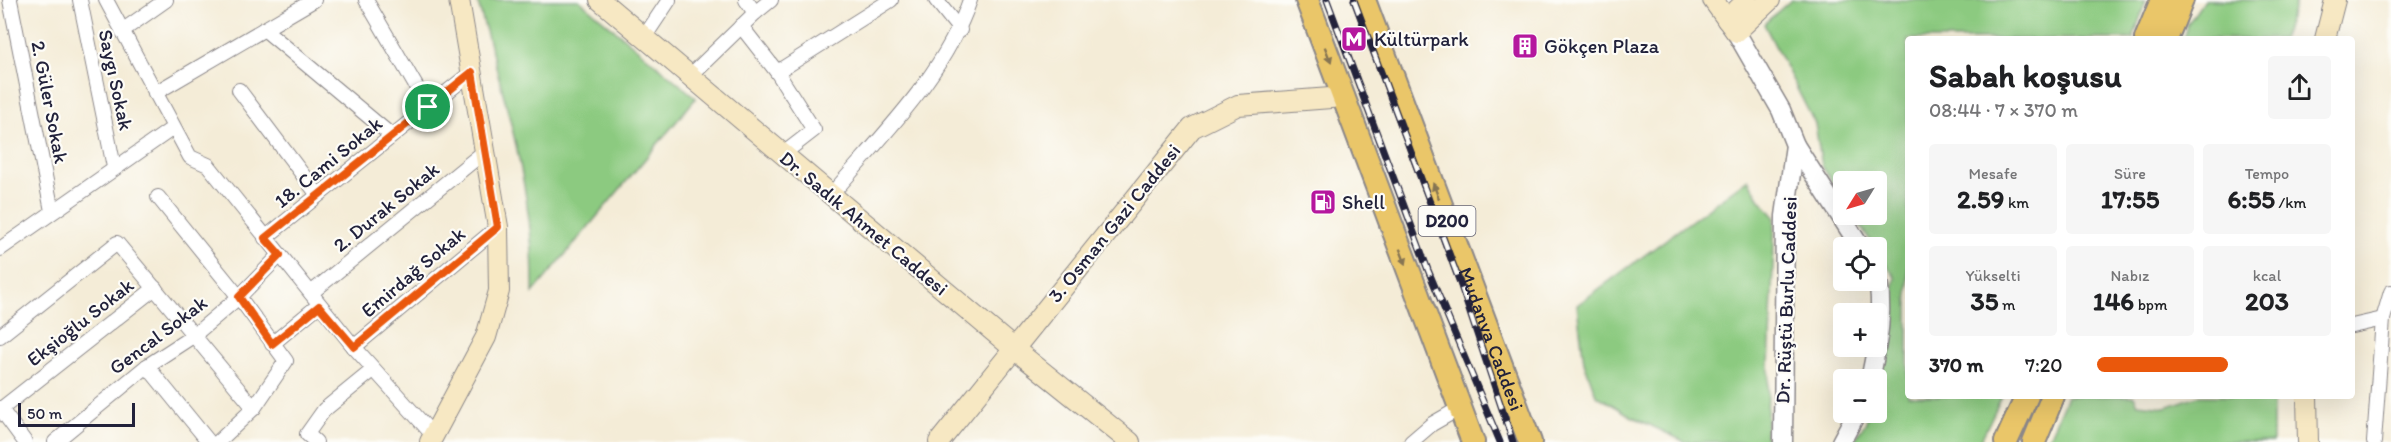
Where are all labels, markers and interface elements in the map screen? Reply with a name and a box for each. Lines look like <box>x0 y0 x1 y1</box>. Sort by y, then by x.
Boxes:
metro station icon: Kültürpark <box>1339 24 1369 54</box>
street label: Saygı Sokak <box>94 27 138 133</box>
place label: Kültürpark <box>1374 27 1469 51</box>
building icon: Gökçen Plaza <box>1510 31 1540 61</box>
place label: Gökçen Plaza <box>1544 34 1660 58</box>
street label: 2. Güler Sokak <box>26 39 74 166</box>
one-way arrow <box>1323 46 1333 64</box>
text: Sabah koşusu <box>1929 56 2122 95</box>
button: share <box>2268 56 2331 119</box>
pin <box>402 81 453 132</box>
icon: arrive <box>411 90 444 123</box>
text: 08:44 · 7 × 370 m <box>1929 98 2078 122</box>
street label: 18. Cami Sokak <box>269 111 387 213</box>
street label: 3. Osman Gazi Caddesi <box>1043 139 1185 307</box>
street label: Dr. Sadık Ahmet Caddesi <box>775 146 953 300</box>
street label: 2. Durak Sokak <box>328 157 444 257</box>
text: Mesafe <box>1969 164 2017 183</box>
text: Süre <box>2114 164 2146 183</box>
text: Tempo <box>2245 164 2289 183</box>
north arrow <box>1833 171 1887 225</box>
map controls <box>1833 171 1887 423</box>
one-way arrow <box>1430 181 1440 199</box>
text: 2.59 <box>1957 183 2004 215</box>
text: 17:55 <box>2101 183 2159 215</box>
text: 6:55 <box>2228 183 2275 215</box>
fuel station icon: Shell <box>1308 187 1338 217</box>
place label: Shell <box>1342 190 1385 214</box>
text: km <box>2004 193 2029 212</box>
text: /km <box>2275 193 2306 212</box>
street label: Dr. Rüştü Burlu Caddesi <box>1770 196 1802 404</box>
road number: D200 <box>1418 206 1476 236</box>
street label: Emirdağ Sokak <box>356 222 470 322</box>
button: locate <box>1833 237 1887 291</box>
one-way arrow <box>1398 248 1408 266</box>
street label: Mudanya Caddesi <box>1453 264 1529 414</box>
text: Yükselti <box>1965 266 2021 285</box>
text: Nabız <box>2111 266 2149 285</box>
text: kcal <box>2253 266 2281 285</box>
street label: Ekşioğlu Sokak <box>22 272 139 371</box>
text: 35 <box>1971 285 1998 317</box>
text: 146 <box>2093 285 2134 317</box>
text: 203 <box>2245 285 2289 317</box>
street label: Gencal Sokak <box>104 290 212 380</box>
text: m <box>1998 295 2015 314</box>
text: bpm <box>2134 295 2167 314</box>
button: + <box>1833 303 1887 357</box>
text: 370 m <box>1929 353 1983 377</box>
text: 7:20 <box>2025 353 2063 377</box>
button: − <box>1833 369 1887 423</box>
scale bar <box>18 400 135 428</box>
text: 50 m <box>27 404 62 423</box>

